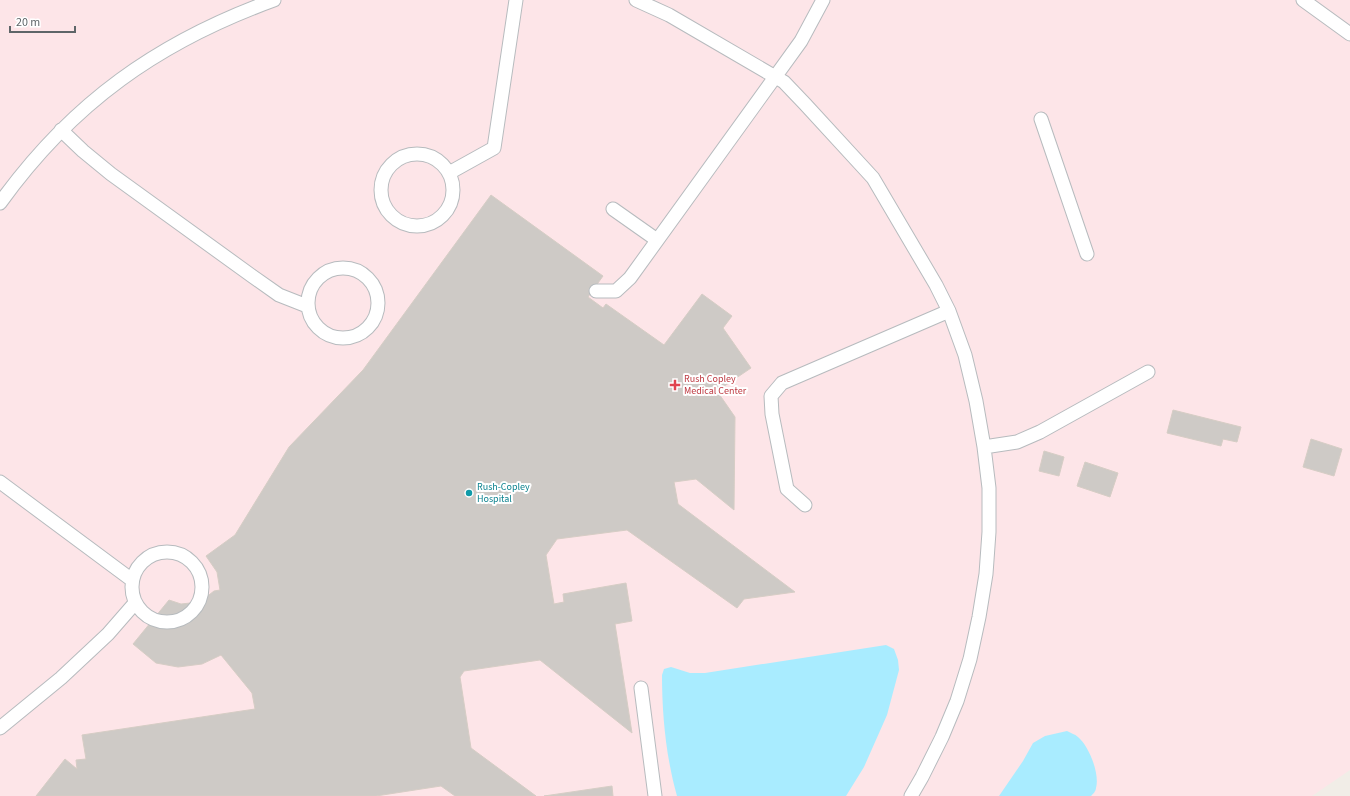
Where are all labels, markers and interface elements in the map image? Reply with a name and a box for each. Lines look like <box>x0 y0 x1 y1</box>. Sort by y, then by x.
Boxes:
scale bar <box>10 8 75 34</box>
text: 20 m <box>16 14 40 31</box>
place label: Rush Copley Medical Center <box>684 372 747 398</box>
marker: Rush Copley Medical Center <box>669 379 681 391</box>
place label: Rush-Copley Hospital <box>477 480 530 506</box>
marker: Rush-Copley Hospital <box>464 488 474 498</box>

